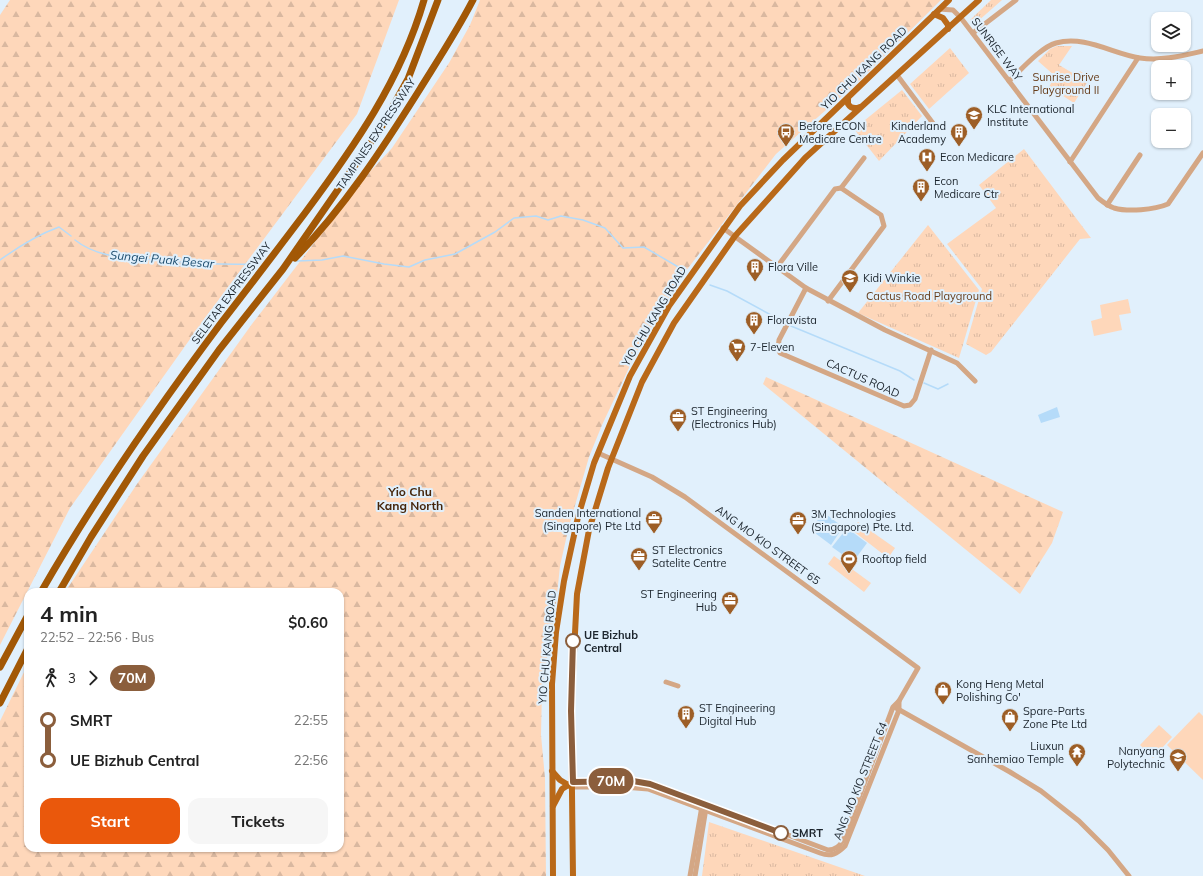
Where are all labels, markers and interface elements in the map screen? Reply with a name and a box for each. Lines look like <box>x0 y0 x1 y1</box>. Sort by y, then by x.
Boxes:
map controls <box>1151 12 1191 148</box>
button: layers <box>1151 12 1191 52</box>
street label: SUNRISE WAY <box>969 15 1025 84</box>
street label: YIO CHU KANG ROAD <box>817 23 910 113</box>
button: + <box>1151 60 1191 100</box>
park label: Sunrise Drive Playground II <box>1032 70 1100 97</box>
street label: TAMPINES EXPRESSWAY <box>333 75 419 192</box>
place label: KLC International Institute <box>987 102 1075 129</box>
school or university icon: KLC International Institute <box>964 105 984 130</box>
button: − <box>1151 108 1191 148</box>
place label: Before ECON Medicare Centre <box>799 119 882 146</box>
place label: Kinderland Academy <box>891 119 946 146</box>
bus stop icon: Before ECON Medicare Centre <box>776 122 796 147</box>
building icon: Kinderland Academy <box>949 122 969 147</box>
hospital icon: Econ Medicare <box>917 147 937 172</box>
place label: Econ Medicare <box>940 150 1014 164</box>
place label: Econ Medicare Ctr <box>934 174 999 201</box>
building icon: Econ Medicare Ctr <box>911 177 931 202</box>
street label: SELETAR EXPRESSWAY <box>188 239 274 347</box>
water label: Sungei Puak Besar <box>109 247 215 271</box>
building icon: Flora Ville <box>745 257 765 282</box>
place label: Flora Ville <box>768 260 818 274</box>
street label: YIO CHU KANG ROAD <box>618 264 689 369</box>
school or university icon: Kidi Winkie <box>840 268 860 293</box>
place label: Kidi Winkie <box>863 271 920 285</box>
park label: Cactus Road Playground <box>866 289 992 303</box>
building icon: Floravista <box>744 310 764 335</box>
place label: Floravista <box>767 313 817 327</box>
supermarket icon: 7-Eleven <box>727 337 747 362</box>
place label: 7-Eleven <box>750 340 795 354</box>
street label: CACTUS ROAD <box>824 355 902 401</box>
place label: ST Engineering (Electronics Hub) <box>691 404 777 431</box>
office icon: ST Engineering (Electronics Hub) <box>668 407 688 432</box>
district label: Yio Chu Kang North <box>377 484 443 513</box>
street label: ANG MO KIO STREET 65 <box>713 502 823 588</box>
place label: Sanden International (Singapore) Pte Ltd <box>535 506 641 533</box>
place label: 3M Technologies (Singapore) Pte. Ltd. <box>811 507 914 534</box>
office icon: Sanden International (Singapore) Pte Ltd <box>644 509 664 534</box>
office icon: 3M Technologies (Singapore) Pte. Ltd. <box>788 510 808 535</box>
place label: ST Electronics Satelite Centre <box>652 543 726 570</box>
office icon: ST Electronics Satelite Centre <box>629 546 649 571</box>
sports icon: Rooftop field <box>839 549 859 574</box>
place label: Rooftop field <box>862 552 927 566</box>
place label: ST Engineering Hub <box>641 587 717 614</box>
street label: YIO CHU KANG ROAD <box>535 590 559 705</box>
office icon: ST Engineering Hub <box>720 590 740 615</box>
text: 4 min <box>40 600 98 628</box>
text: $0.60 <box>288 613 328 632</box>
place label: UE Bizhub Central <box>584 628 638 655</box>
text: 22:52 – 22:56 · Bus <box>40 629 154 645</box>
marker: UE Bizhub Central <box>565 633 581 649</box>
icon: walk <box>40 667 62 689</box>
icon: forward <box>82 667 104 689</box>
text: 70M <box>118 669 147 687</box>
text: 3 <box>68 670 76 686</box>
place label: Kong Heng Metal Polishing Co' <box>956 677 1044 704</box>
shop icon: Kong Heng Metal Polishing Co' <box>933 680 953 705</box>
place label: ST Engineering Digital Hub <box>699 701 775 728</box>
building icon: ST Engineering Digital Hub <box>676 704 696 729</box>
place label: Spare-Parts Zone Pte Ltd <box>1023 704 1087 731</box>
shop icon: Spare-Parts Zone Pte Ltd <box>1000 707 1020 732</box>
text: SMRT <box>70 711 112 730</box>
text: 22:55 <box>294 712 328 728</box>
street label: ANG MO KIO STREET 64 <box>830 720 890 842</box>
place label: Liuxun Sanhemiao Temple <box>967 739 1064 766</box>
temple icon: Liuxun Sanhemiao Temple <box>1067 742 1087 767</box>
place label: Nanyang Polytechnic <box>1107 744 1166 771</box>
school or university icon: Nanyang Polytechnic <box>1168 747 1188 772</box>
text: UE Bizhub Central <box>70 751 199 770</box>
text: 22:56 <box>294 752 328 768</box>
line badge: 70M <box>588 768 634 794</box>
text: 70M <box>597 772 625 790</box>
button: Start <box>40 798 180 844</box>
button: Tickets <box>188 798 328 844</box>
marker: SMRT <box>773 825 789 841</box>
place label: SMRT <box>792 826 823 840</box>

